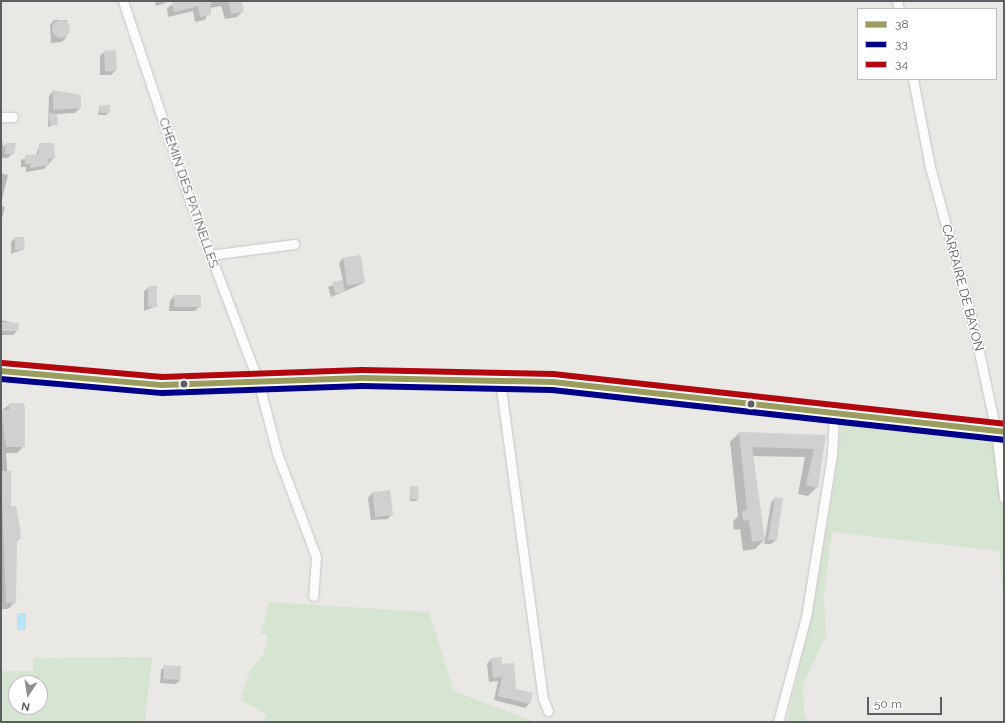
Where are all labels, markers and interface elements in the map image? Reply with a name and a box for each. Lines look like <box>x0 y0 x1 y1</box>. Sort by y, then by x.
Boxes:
legend <box>857 8 997 80</box>
text: 38 <box>895 17 909 31</box>
text: 33 <box>895 37 908 51</box>
text: 34 <box>895 57 908 71</box>
street label: CHEMIN DES PATINELLES <box>155 116 221 270</box>
street label: CARRAIRE DE BAYON <box>938 223 986 353</box>
unlabelled marker <box>179 379 189 389</box>
unlabelled marker <box>746 399 756 409</box>
north arrow <box>8 675 48 715</box>
scale bar <box>869 689 944 715</box>
text: 50 m <box>874 697 902 711</box>
text: N <box>20 699 31 713</box>

